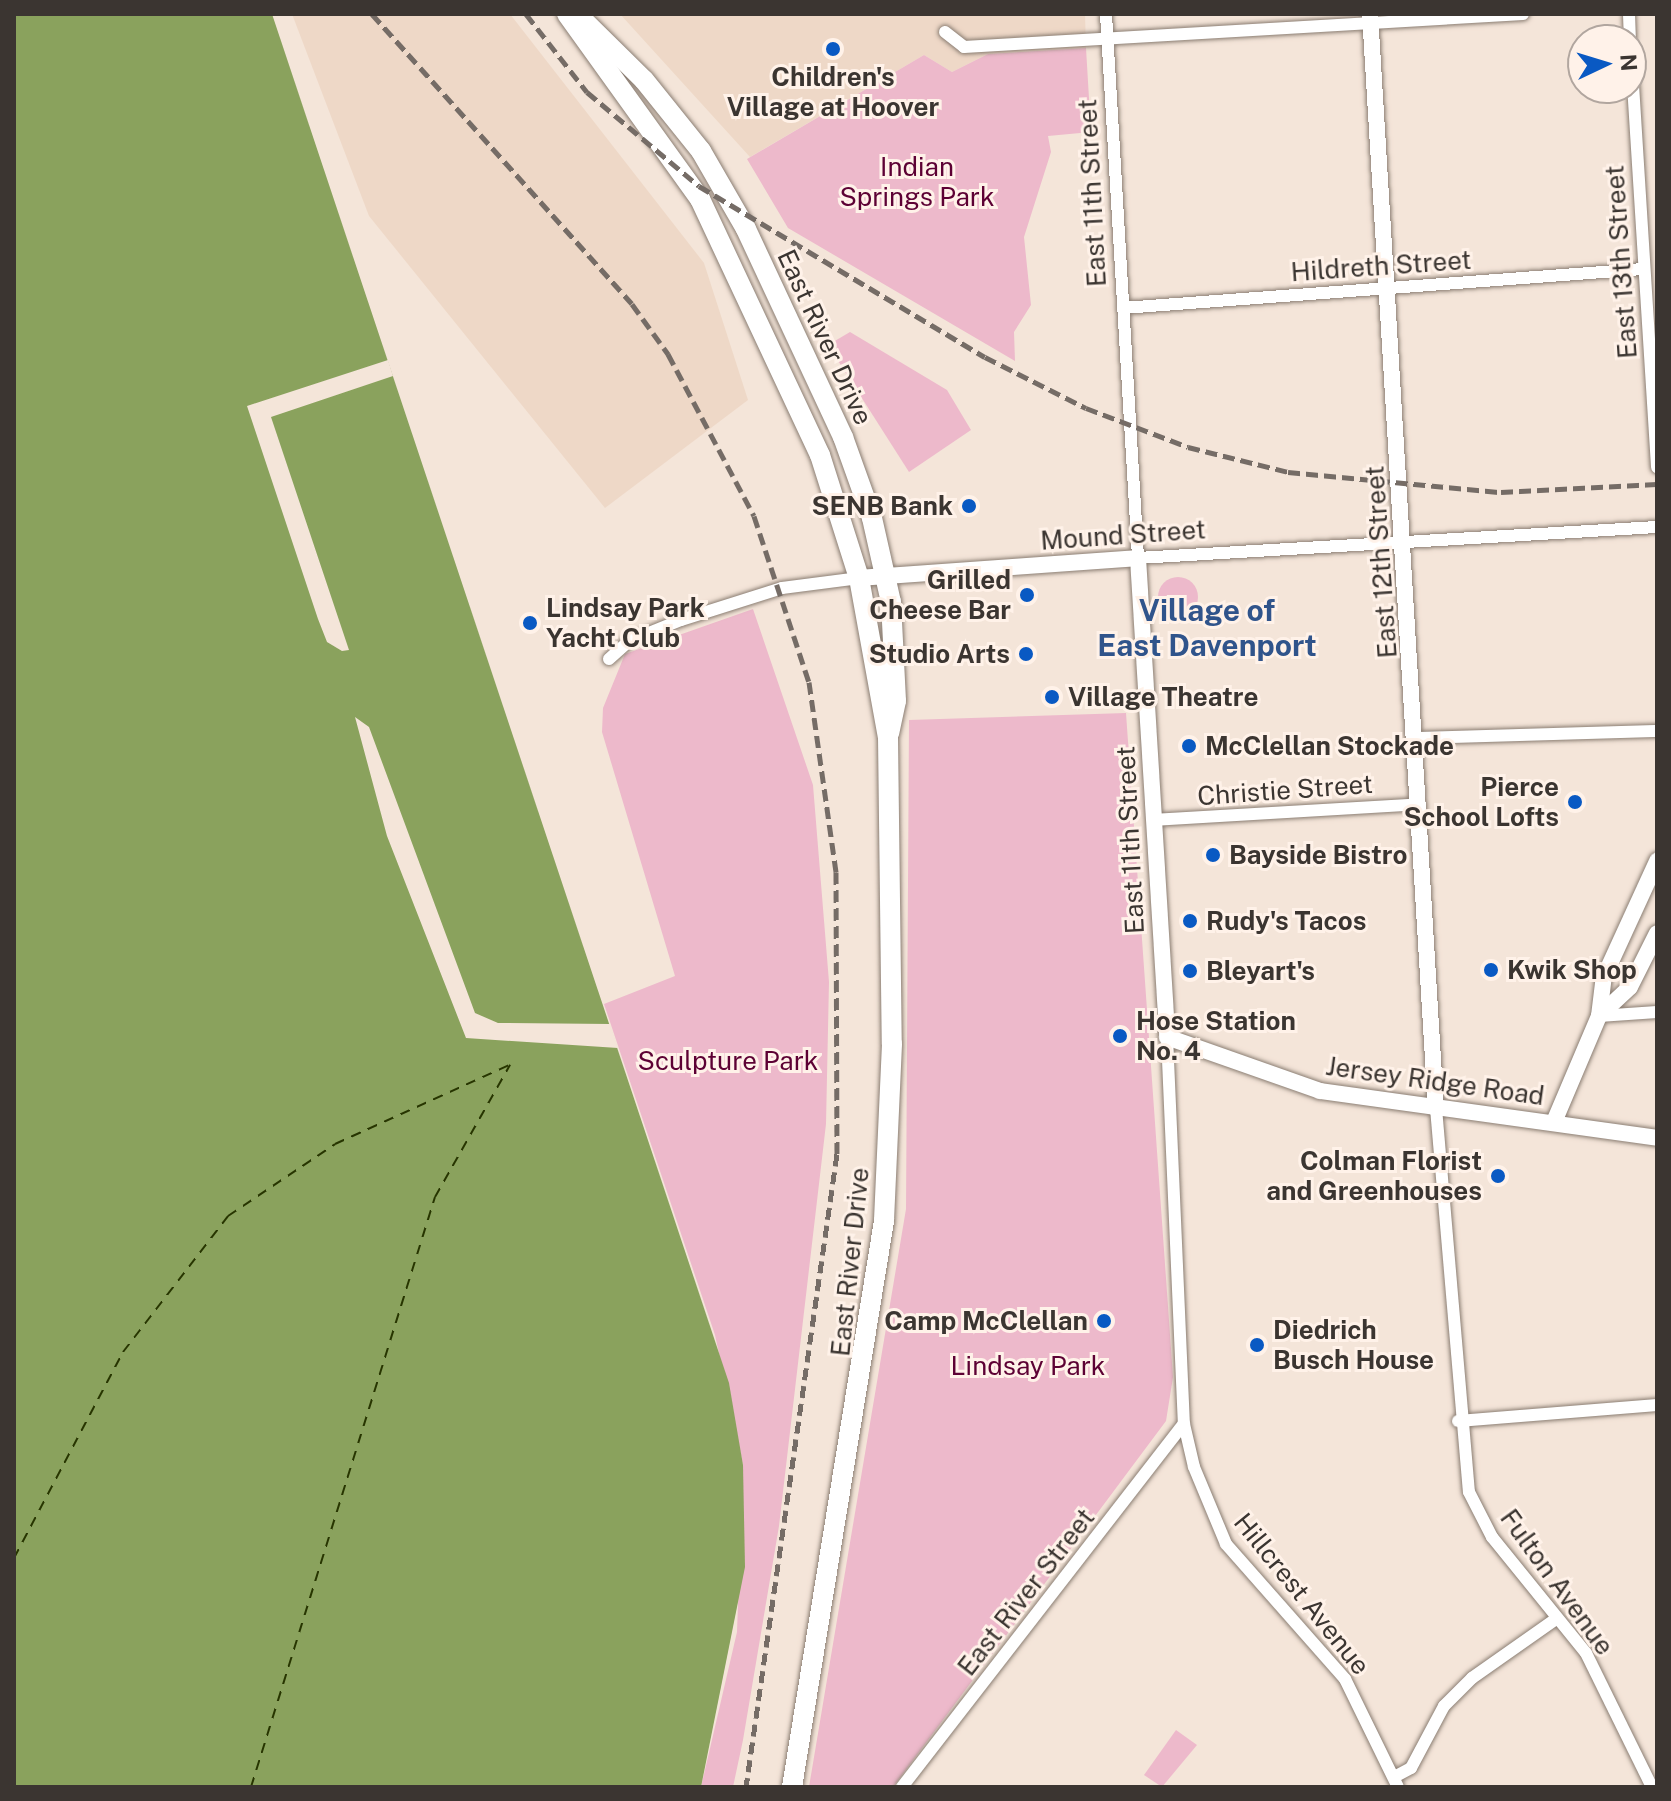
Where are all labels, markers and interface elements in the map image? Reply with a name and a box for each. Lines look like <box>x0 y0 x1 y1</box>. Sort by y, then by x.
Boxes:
north arrow <box>1567 24 1647 104</box>
marker: Children's Village at Hoover <box>824 40 842 58</box>
text: N <box>1615 53 1643 72</box>
place label: Children's Village at Hoover <box>727 61 939 122</box>
street label: East 11th Street <box>1072 98 1112 288</box>
park label: Indian Springs Park <box>839 151 995 212</box>
street label: East 13th Street <box>1599 164 1643 360</box>
street label: East River Drive <box>771 244 879 430</box>
street label: Hildreth Street <box>1290 244 1472 288</box>
street label: East 12th Street <box>1359 465 1403 659</box>
place label: SENB Bank <box>811 490 953 522</box>
marker: SENB Bank <box>960 497 978 515</box>
street label: Mound Street <box>1039 514 1207 556</box>
place label: Grilled Cheese Bar <box>869 564 1011 626</box>
marker: Grilled Cheese Bar <box>1018 586 1036 604</box>
place label: Lindsay Park Yacht Club <box>546 592 705 654</box>
district label: Village of East Davenport <box>1097 592 1317 662</box>
marker: Lindsay Park Yacht Club <box>521 614 539 632</box>
place label: Studio Arts <box>869 638 1010 670</box>
marker: Studio Arts <box>1017 645 1035 663</box>
place label: Village Theatre <box>1068 681 1259 713</box>
marker: Village Theatre <box>1043 688 1061 706</box>
place label: McClellan Stockade <box>1205 730 1454 762</box>
marker: McClellan Stockade <box>1180 737 1198 755</box>
street label: East 11th Street <box>1110 745 1150 935</box>
street label: Christie Street <box>1196 768 1374 812</box>
place label: Pierce School Lofts <box>1403 771 1559 832</box>
marker: Pierce School Lofts <box>1566 793 1584 811</box>
place label: Bayside Bistro <box>1229 839 1407 871</box>
marker: Bayside Bistro <box>1204 846 1222 864</box>
place label: Rudy's Tacos <box>1206 905 1367 937</box>
marker: Rudy's Tacos <box>1181 912 1199 930</box>
place label: Kwik Shop <box>1507 954 1637 986</box>
place label: Bleyart's <box>1206 955 1315 987</box>
marker: Kwik Shop <box>1482 961 1500 979</box>
marker: Bleyart's <box>1181 962 1199 980</box>
place label: Hose Station No. 4 <box>1136 1005 1296 1066</box>
marker: Hose Station No. 4 <box>1111 1027 1129 1045</box>
park label: Sculpture Park <box>637 1045 819 1077</box>
street label: Jersey Ridge Road <box>1324 1050 1546 1112</box>
place label: Colman Florist and Greenhouses <box>1266 1145 1482 1206</box>
street label: East River Drive <box>825 1166 875 1358</box>
marker: Colman Florist and Greenhouses <box>1489 1167 1507 1185</box>
place label: Camp McClellan <box>884 1305 1088 1337</box>
marker: Camp McClellan <box>1095 1312 1113 1330</box>
place label: Diedrich Busch House <box>1273 1314 1434 1376</box>
marker: Diedrich Busch House <box>1248 1336 1266 1354</box>
park label: Lindsay Park <box>951 1350 1105 1382</box>
street label: East River Street <box>951 1502 1101 1682</box>
street label: Fulton Avenue <box>1494 1503 1620 1661</box>
street label: Hillcrest Avenue <box>1227 1507 1377 1681</box>

